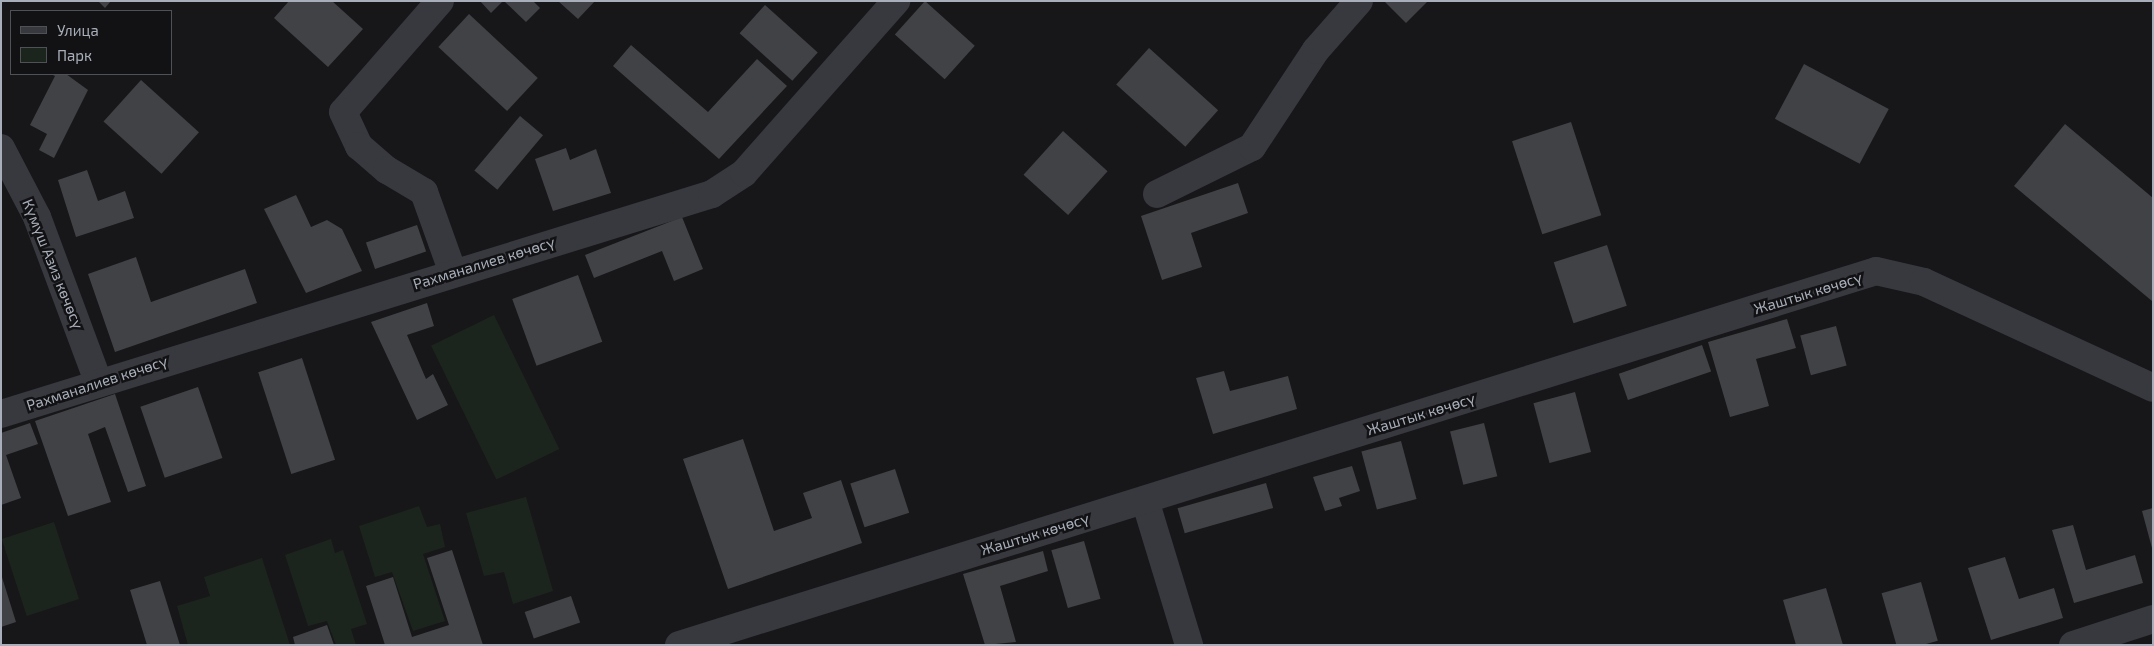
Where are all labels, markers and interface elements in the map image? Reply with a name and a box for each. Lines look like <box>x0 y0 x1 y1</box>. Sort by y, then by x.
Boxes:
legend <box>10 10 172 75</box>
text: Улица <box>57 21 99 39</box>
text: Парк <box>57 46 92 64</box>
street label: Күмүш Азиз көчөсү <box>19 196 87 332</box>
street label: Рахманалиев көчөсү <box>411 233 557 293</box>
street label: Жаштык көчөсү <box>1752 268 1864 318</box>
street label: Рахманалиев көчөсү <box>24 352 170 414</box>
street label: Жаштык көчөсү <box>1365 389 1477 439</box>
street label: Жаштык көчөсү <box>979 509 1091 559</box>

